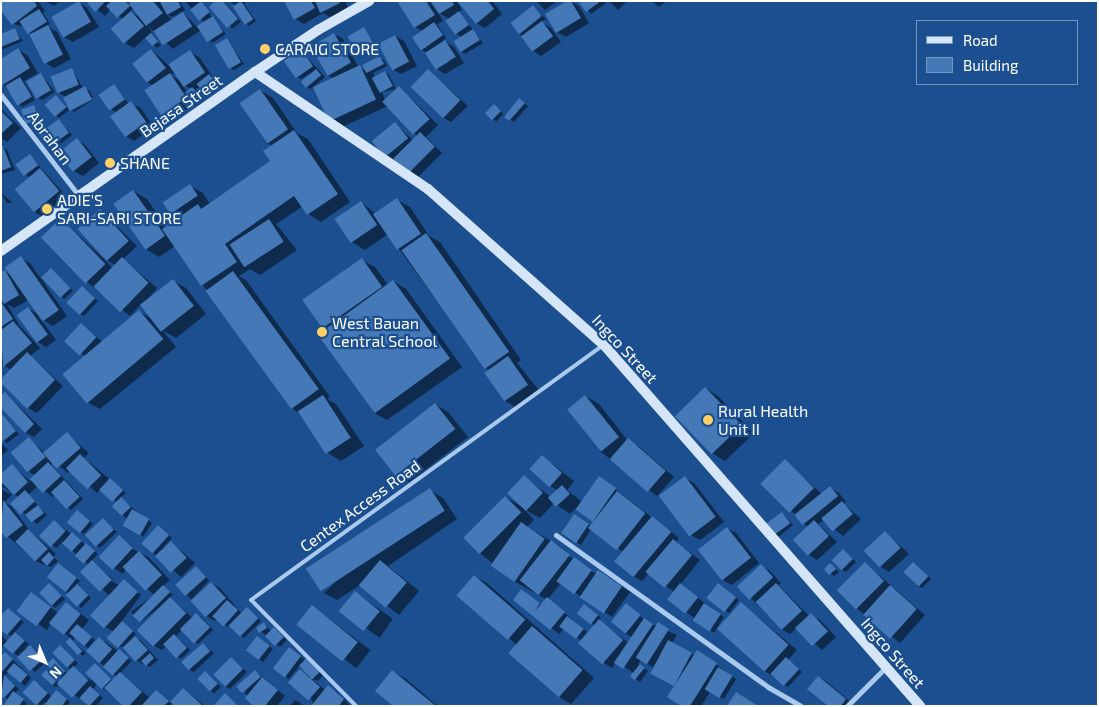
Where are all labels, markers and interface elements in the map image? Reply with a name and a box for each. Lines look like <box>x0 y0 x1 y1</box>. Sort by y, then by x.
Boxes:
legend <box>916 20 1079 85</box>
text: Road <box>963 31 998 49</box>
place label: CARAIG STORE <box>275 39 379 59</box>
marker: CARAIG STORE <box>259 43 271 55</box>
text: Building <box>963 56 1018 74</box>
street label: Bejasa Street <box>136 71 226 141</box>
street label: Abrahan <box>24 108 76 168</box>
place label: SHANE <box>120 153 170 173</box>
marker: SHANE <box>104 157 116 169</box>
place label: ADIE'S SARI-SARI STORE <box>57 190 181 228</box>
marker: ADIE'S SARI-SARI STORE <box>41 203 53 215</box>
street label: Ingco Street <box>588 311 662 387</box>
place label: West Bauan Central School <box>332 313 438 351</box>
marker: West Bauan Central School <box>316 326 328 338</box>
place label: Rural Health Unit II <box>718 401 809 439</box>
marker: Rural Health Unit II <box>702 414 714 426</box>
street label: Centex Access Road <box>296 456 424 556</box>
street label: Ingco Street <box>857 614 929 692</box>
north arrow <box>20 637 70 687</box>
text: N <box>46 663 66 683</box>

